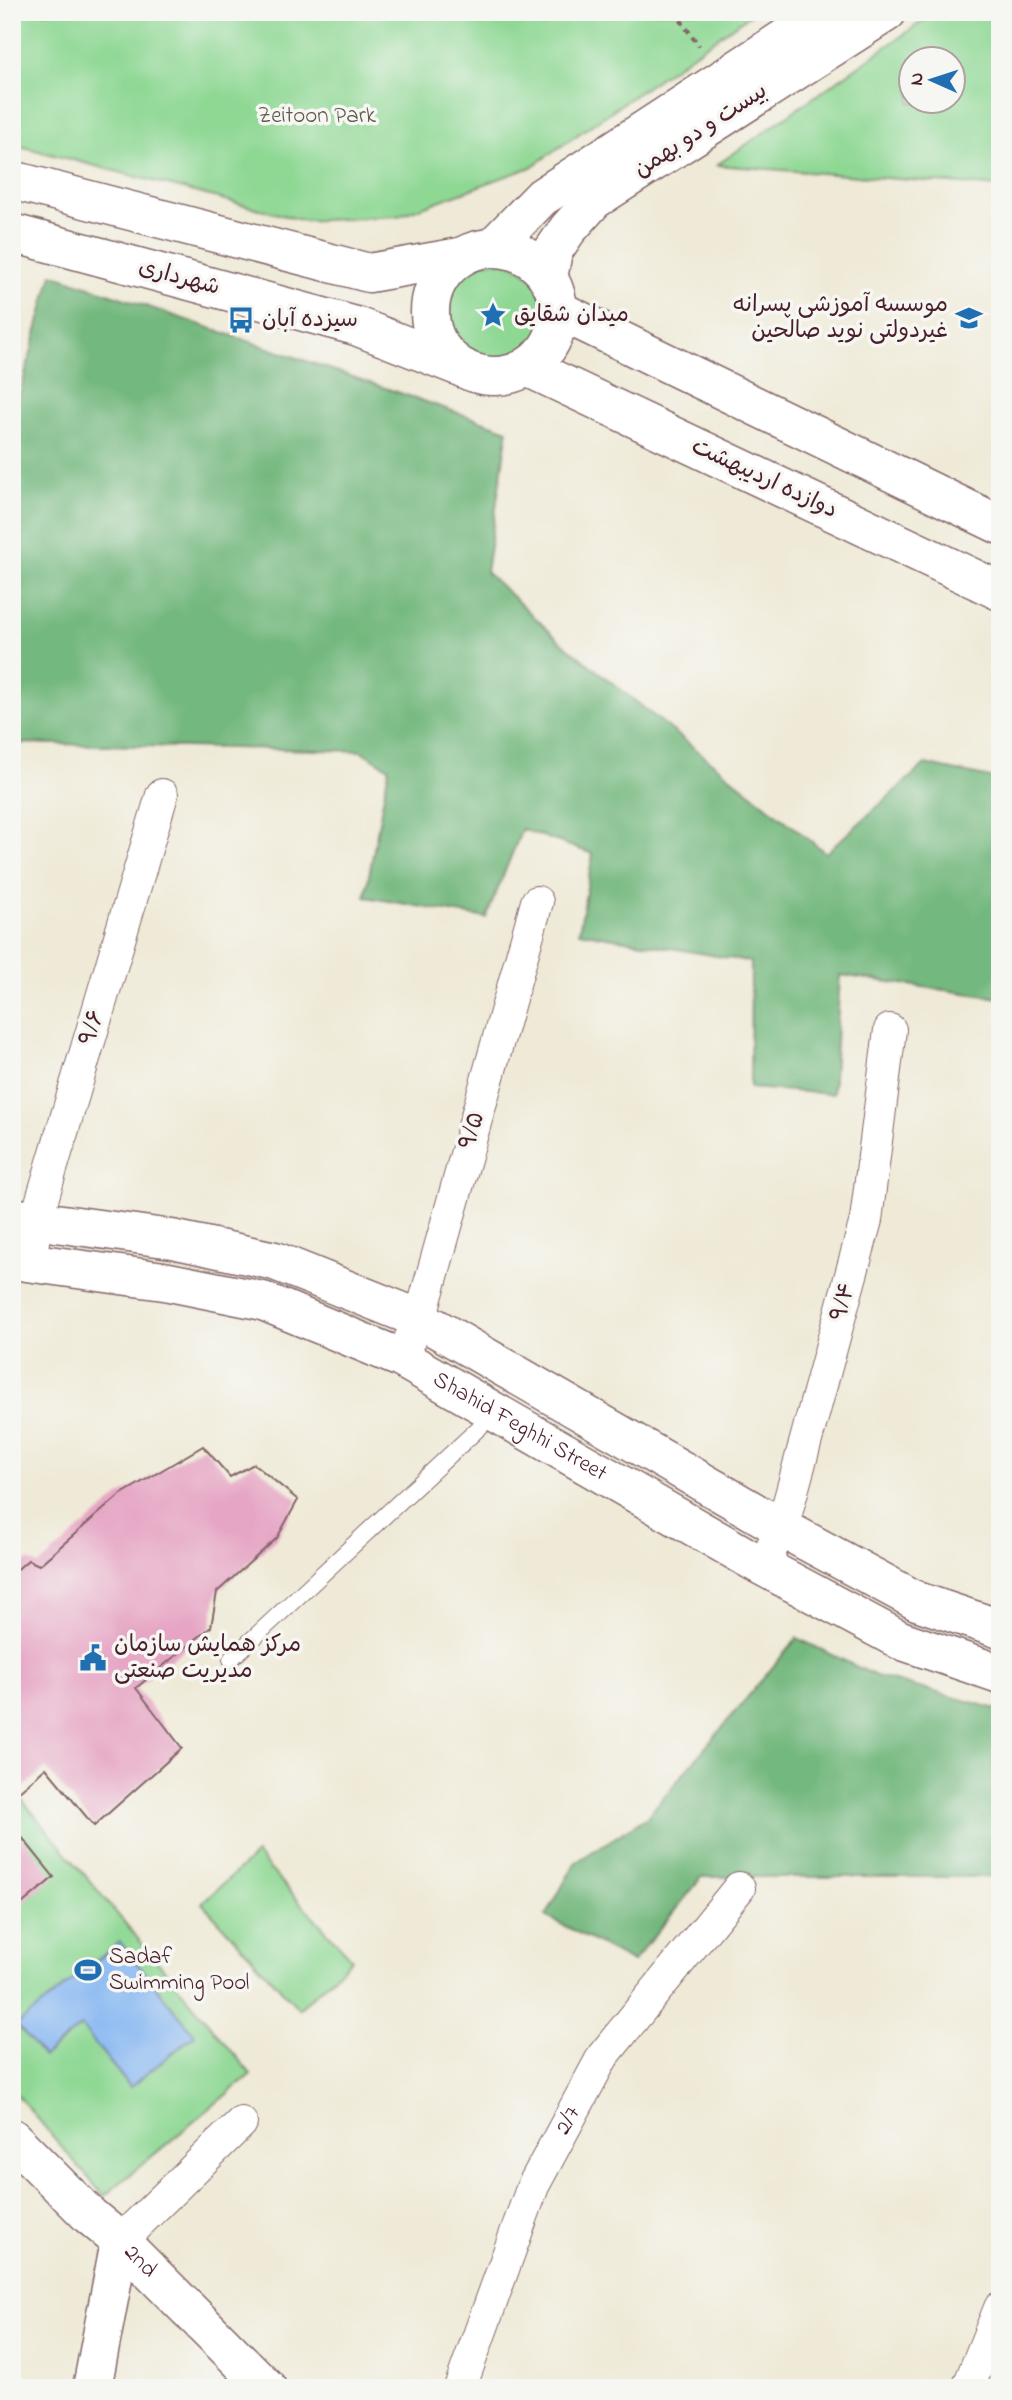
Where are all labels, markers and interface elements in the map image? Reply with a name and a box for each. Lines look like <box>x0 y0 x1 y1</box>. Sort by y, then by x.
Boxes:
north arrow <box>897 46 967 116</box>
text: N <box>904 72 931 86</box>
street label: بیست و دو بهمن <box>628 75 774 187</box>
park label: Zeitoon Park <box>258 100 377 133</box>
street label: شهرداری <box>135 251 223 305</box>
place label: موسسه آموزشی پسرانه غیردولتی نوید صالحین <box>732 289 948 348</box>
place label: میدان شقایق <box>514 299 629 332</box>
place icon: میدان شقایق <box>478 300 508 330</box>
school or university icon: موسسه آموزشی پسرانه غیردولتی نوید صالحین <box>954 303 984 333</box>
place label: سیزده آبان <box>262 304 358 337</box>
bus stop icon: سیزده آبان <box>226 305 256 335</box>
street label: دوازده اردیبهشت <box>685 431 843 527</box>
street label: ۹/۶ <box>72 1006 114 1050</box>
street label: ۹/۵ <box>452 1108 494 1154</box>
street label: ۹/۴ <box>823 1279 865 1325</box>
street label: Shahid Feghhi Street <box>427 1363 613 1490</box>
place label: مرکز همایش سازمان مدیریت صنعتی <box>114 1629 301 1688</box>
public building icon: مرکز همایش سازمان مدیریت صنعتی <box>78 1643 108 1673</box>
place label: Sadaf Swimming Pool <box>109 1941 249 2001</box>
sports icon: Sadaf Swimming Pool <box>73 1955 103 1985</box>
street label: 2/7 <box>547 2100 590 2141</box>
street label: 2nd <box>116 2237 165 2286</box>

